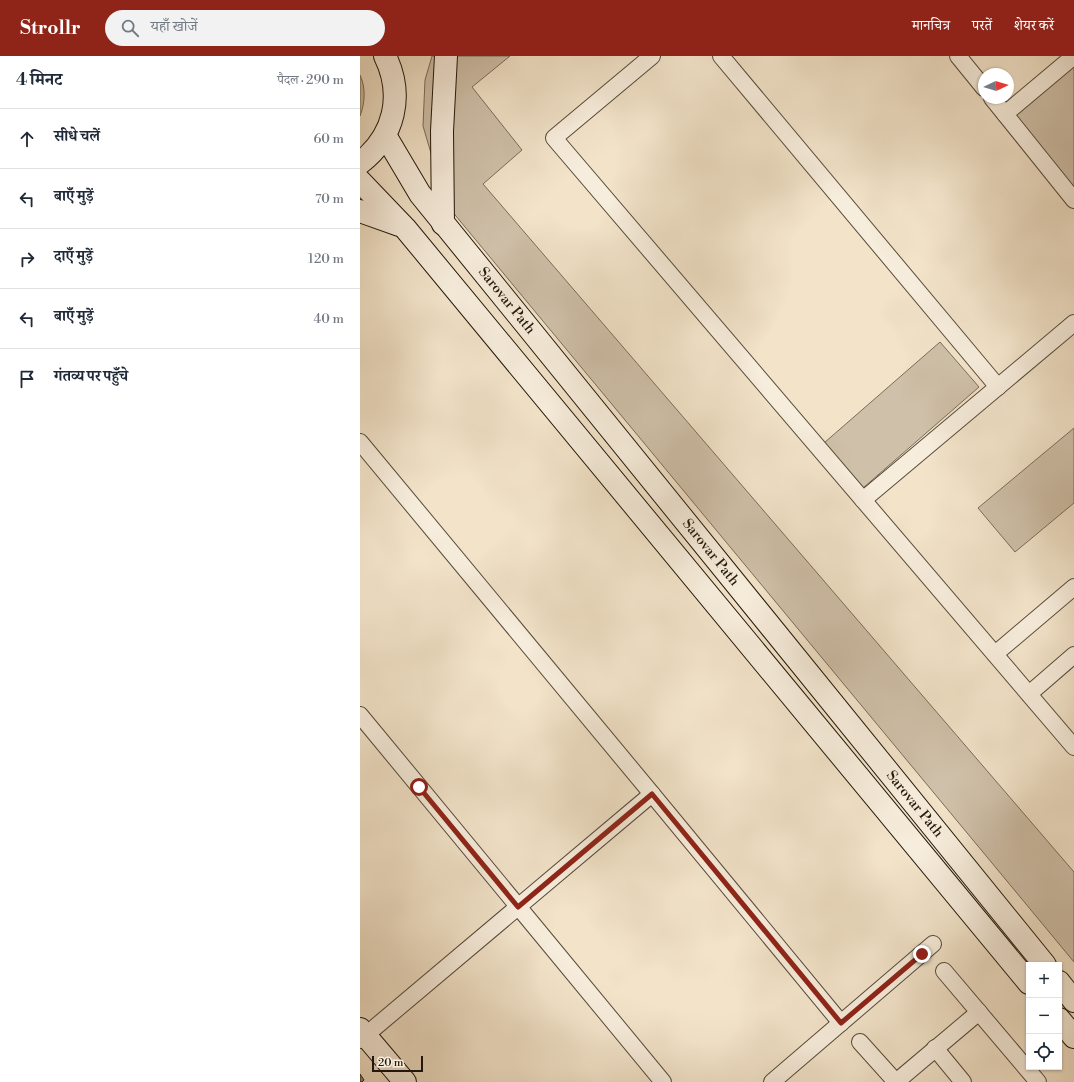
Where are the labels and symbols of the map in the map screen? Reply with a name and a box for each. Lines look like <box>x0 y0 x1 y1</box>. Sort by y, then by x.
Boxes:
north arrow <box>978 68 1014 104</box>
street label: Sarovar Path <box>474 264 539 338</box>
street label: Sarovar Path <box>678 515 743 590</box>
street label: Sarovar Path <box>882 767 947 842</box>
route start <box>410 778 428 796</box>
route end <box>913 945 931 963</box>
scale bar <box>372 1054 423 1073</box>

